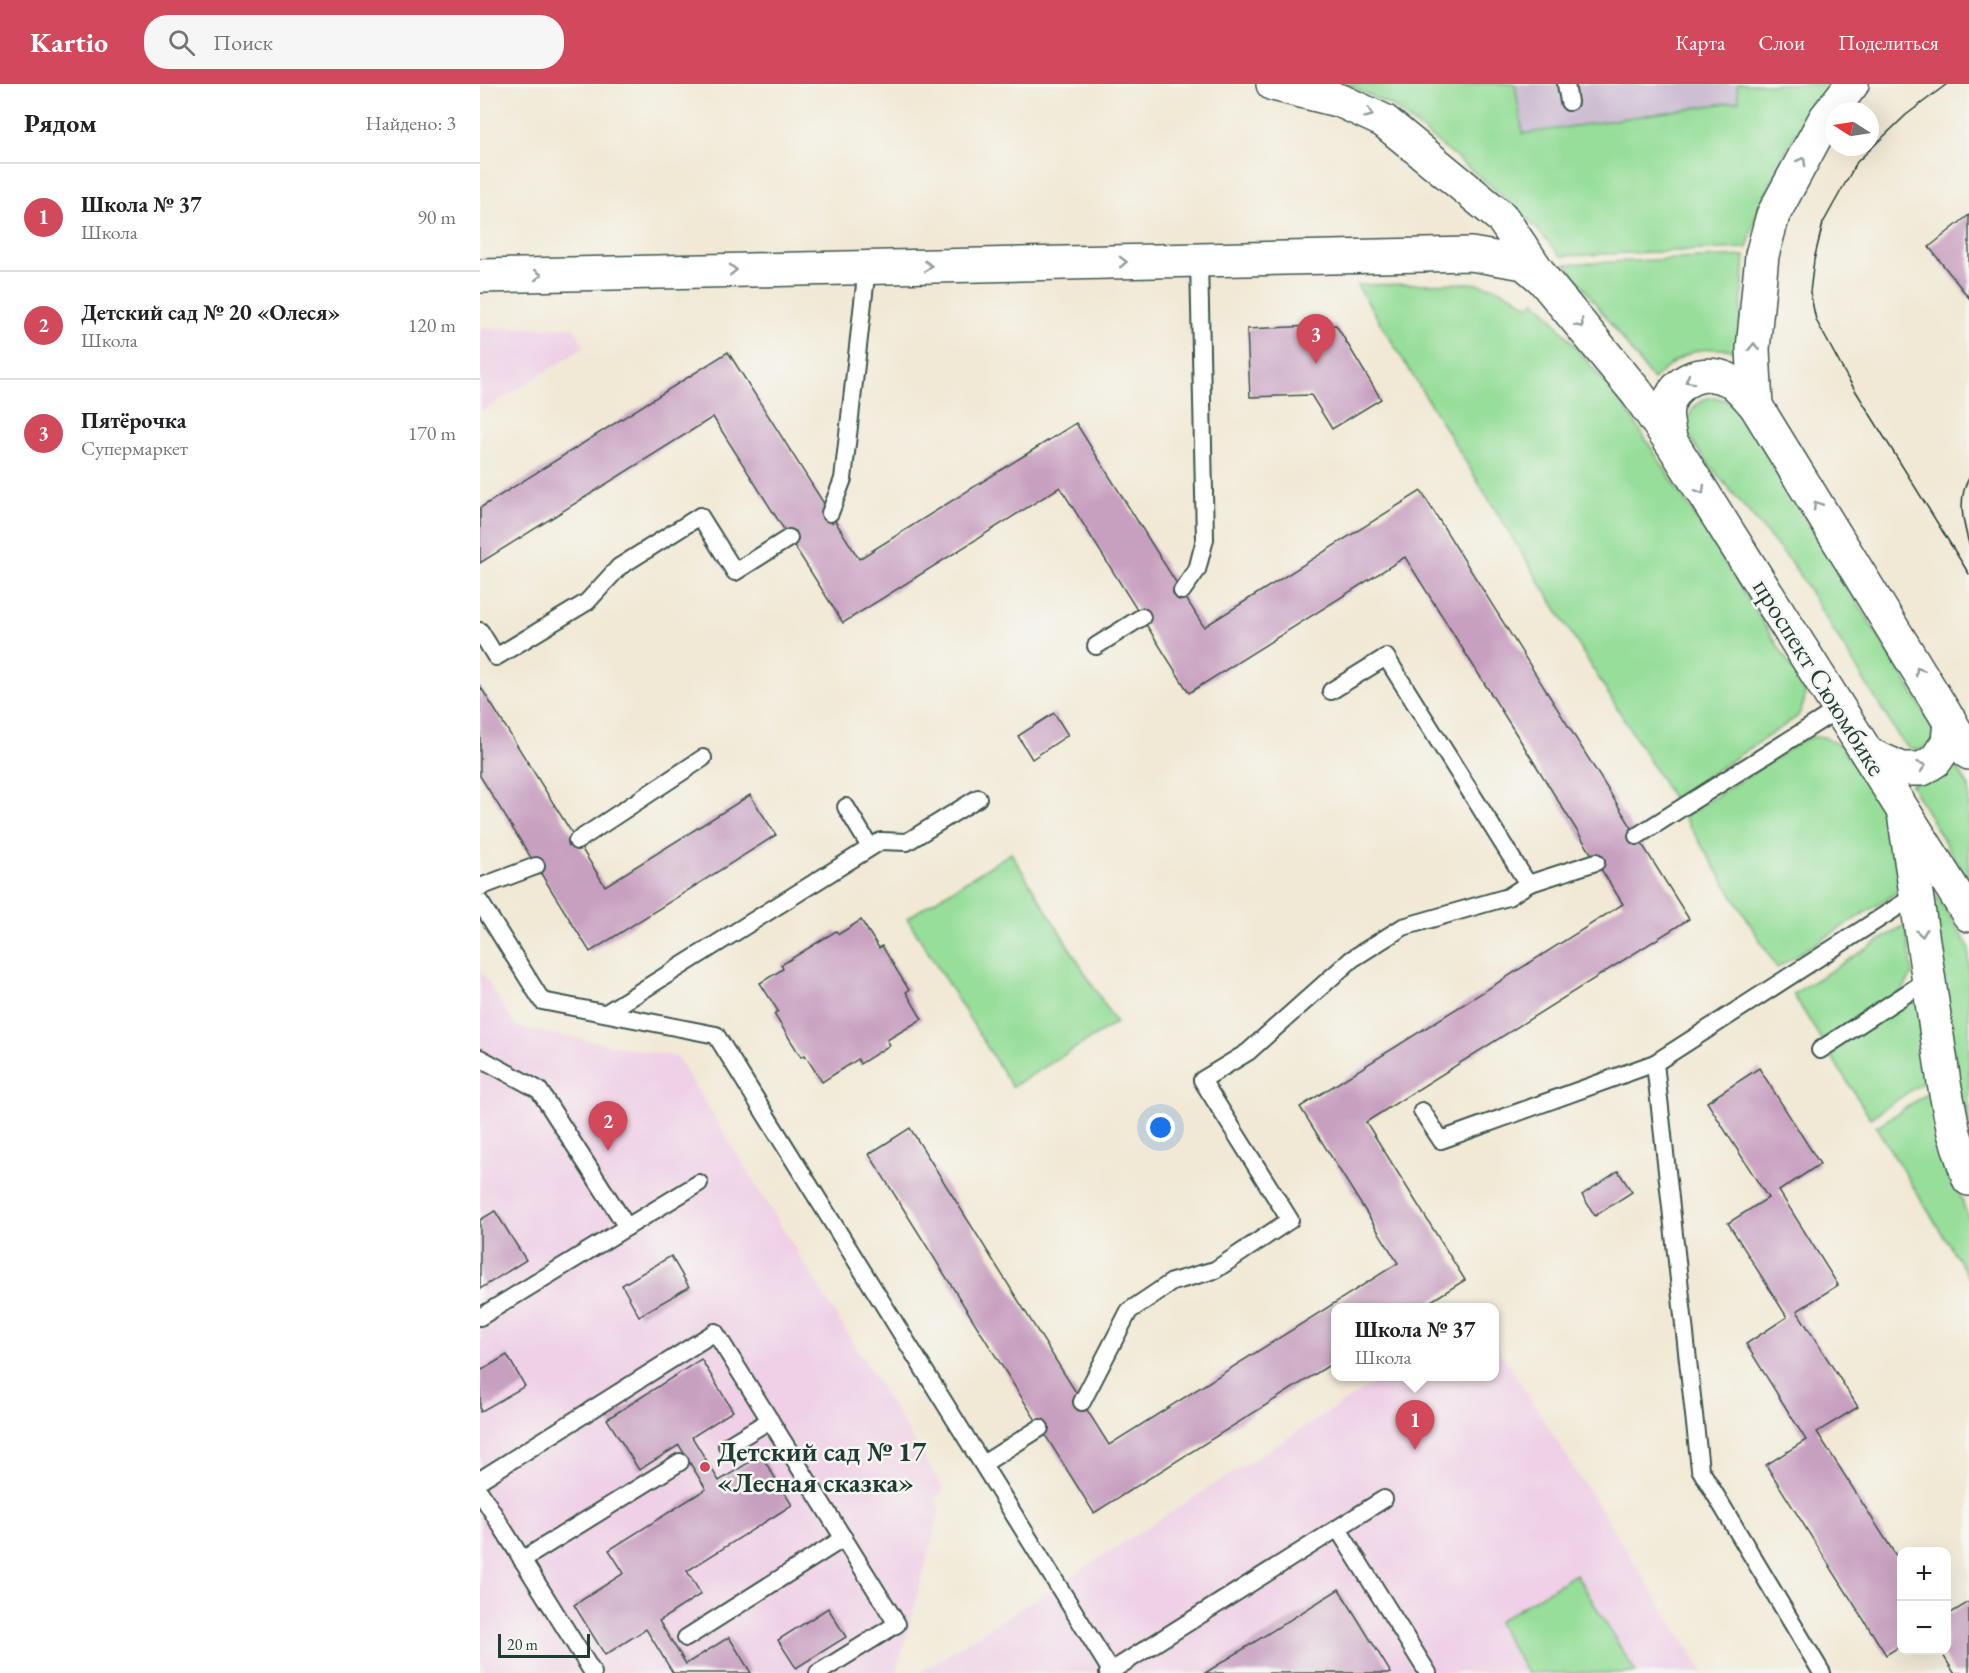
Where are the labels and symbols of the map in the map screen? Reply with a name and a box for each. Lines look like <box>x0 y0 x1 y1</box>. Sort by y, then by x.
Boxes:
north arrow <box>1825 102 1879 156</box>
one-way arrow <box>1362 107 1373 119</box>
one-way arrow <box>1795 157 1806 168</box>
one-way arrow <box>1119 255 1128 268</box>
one-way arrow <box>924 260 933 272</box>
one-way arrow <box>729 264 738 276</box>
one-way arrow <box>534 268 543 281</box>
pin: 3 <box>1296 314 1336 364</box>
one-way arrow <box>1573 317 1584 328</box>
one-way arrow <box>1748 343 1760 352</box>
one-way arrow <box>1685 373 1695 384</box>
one-way arrow <box>1694 483 1705 494</box>
one-way arrow <box>1812 501 1824 511</box>
street label: проспект Сююмбике <box>1745 572 1895 782</box>
one-way arrow <box>1915 667 1927 677</box>
one-way arrow <box>1917 760 1927 773</box>
one-way arrow <box>1915 928 1927 938</box>
pin: 2 <box>588 1102 628 1151</box>
your location <box>1146 1113 1175 1142</box>
pin: 1 <box>1396 1400 1434 1450</box>
place label: Детский сад № 17 «Лесная сказка» <box>717 1434 927 1500</box>
marker: Детский сад № 17 «Лесная сказка» <box>698 1460 712 1474</box>
scale bar <box>498 1631 590 1658</box>

